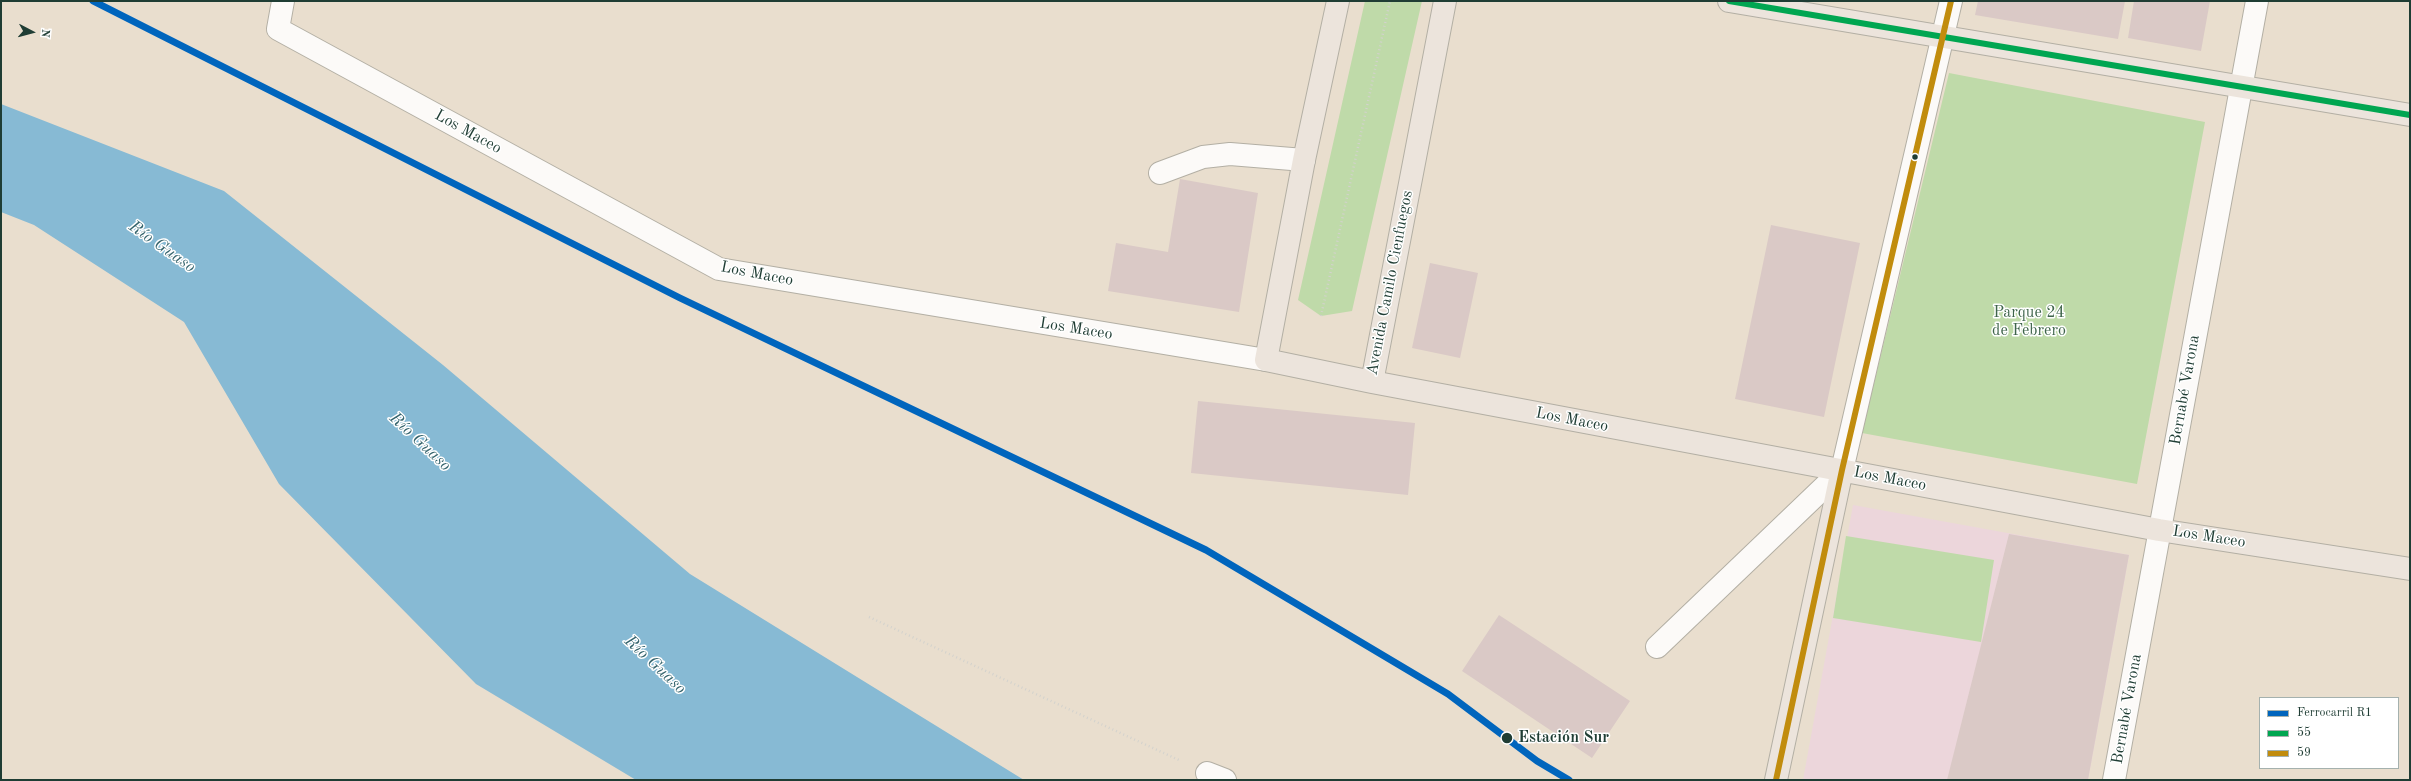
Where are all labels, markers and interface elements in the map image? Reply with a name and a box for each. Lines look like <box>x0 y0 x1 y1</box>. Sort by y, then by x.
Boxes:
north arrow <box>12 12 52 52</box>
text: N <box>39 29 50 38</box>
street label: Los Maceo <box>431 106 505 158</box>
unlabelled marker <box>1910 152 1920 162</box>
street label: Avenida Camilo Cienfuegos <box>1363 189 1417 377</box>
water label: Río Guaso <box>125 217 199 277</box>
street label: Los Maceo <box>719 258 795 290</box>
park label: Parque 24 de Febrero <box>1992 303 2066 341</box>
street label: Los Maceo <box>1038 314 1114 344</box>
street label: Bernabé Varona <box>2166 333 2204 447</box>
street label: Los Maceo <box>1534 404 1610 436</box>
water label: Río Guaso <box>385 408 455 476</box>
street label: Los Maceo <box>1852 463 1928 495</box>
street label: Los Maceo <box>2171 522 2247 552</box>
water label: Río Guaso <box>620 631 690 699</box>
street label: Bernabé Varona <box>2108 652 2146 766</box>
legend <box>2259 697 2399 769</box>
text: Ferrocarril R1 <box>2297 707 2372 719</box>
text: 55 <box>2297 727 2311 739</box>
place label: Estación Sur <box>1518 728 1609 748</box>
marker: Estación Sur <box>1500 731 1514 745</box>
text: 59 <box>2297 747 2311 759</box>

